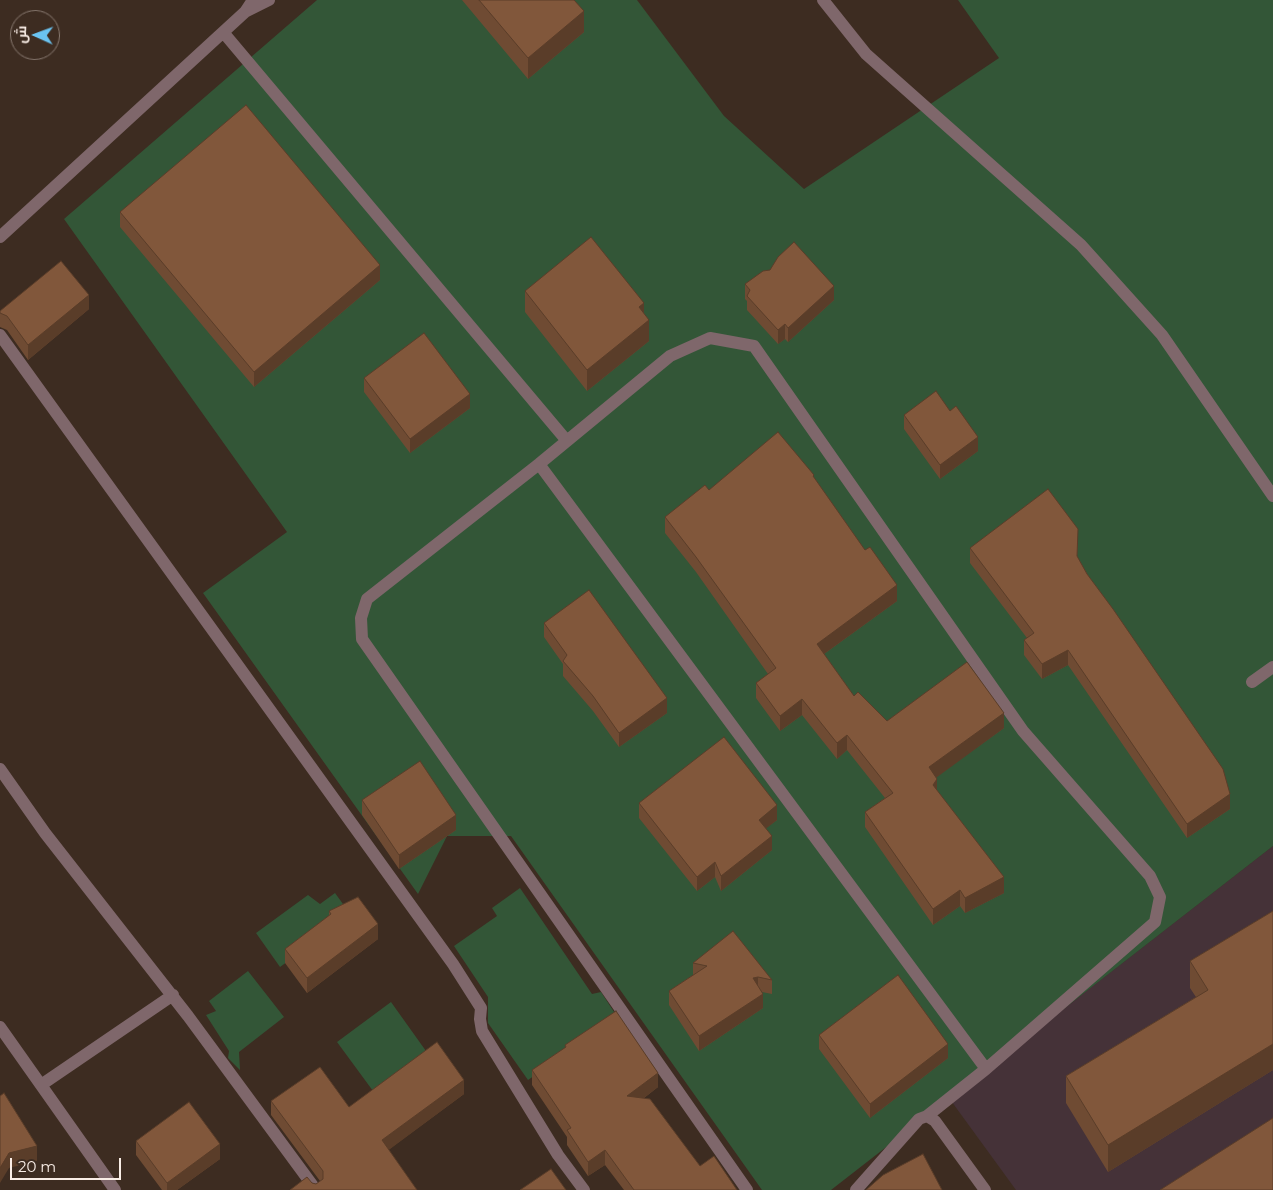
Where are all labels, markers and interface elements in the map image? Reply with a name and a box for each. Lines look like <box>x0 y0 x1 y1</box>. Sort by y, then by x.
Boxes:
north arrow <box>10 10 60 60</box>
text: ش <box>12 25 30 44</box>
scale bar <box>12 1148 124 1180</box>
text: 20 m <box>18 1157 56 1176</box>

